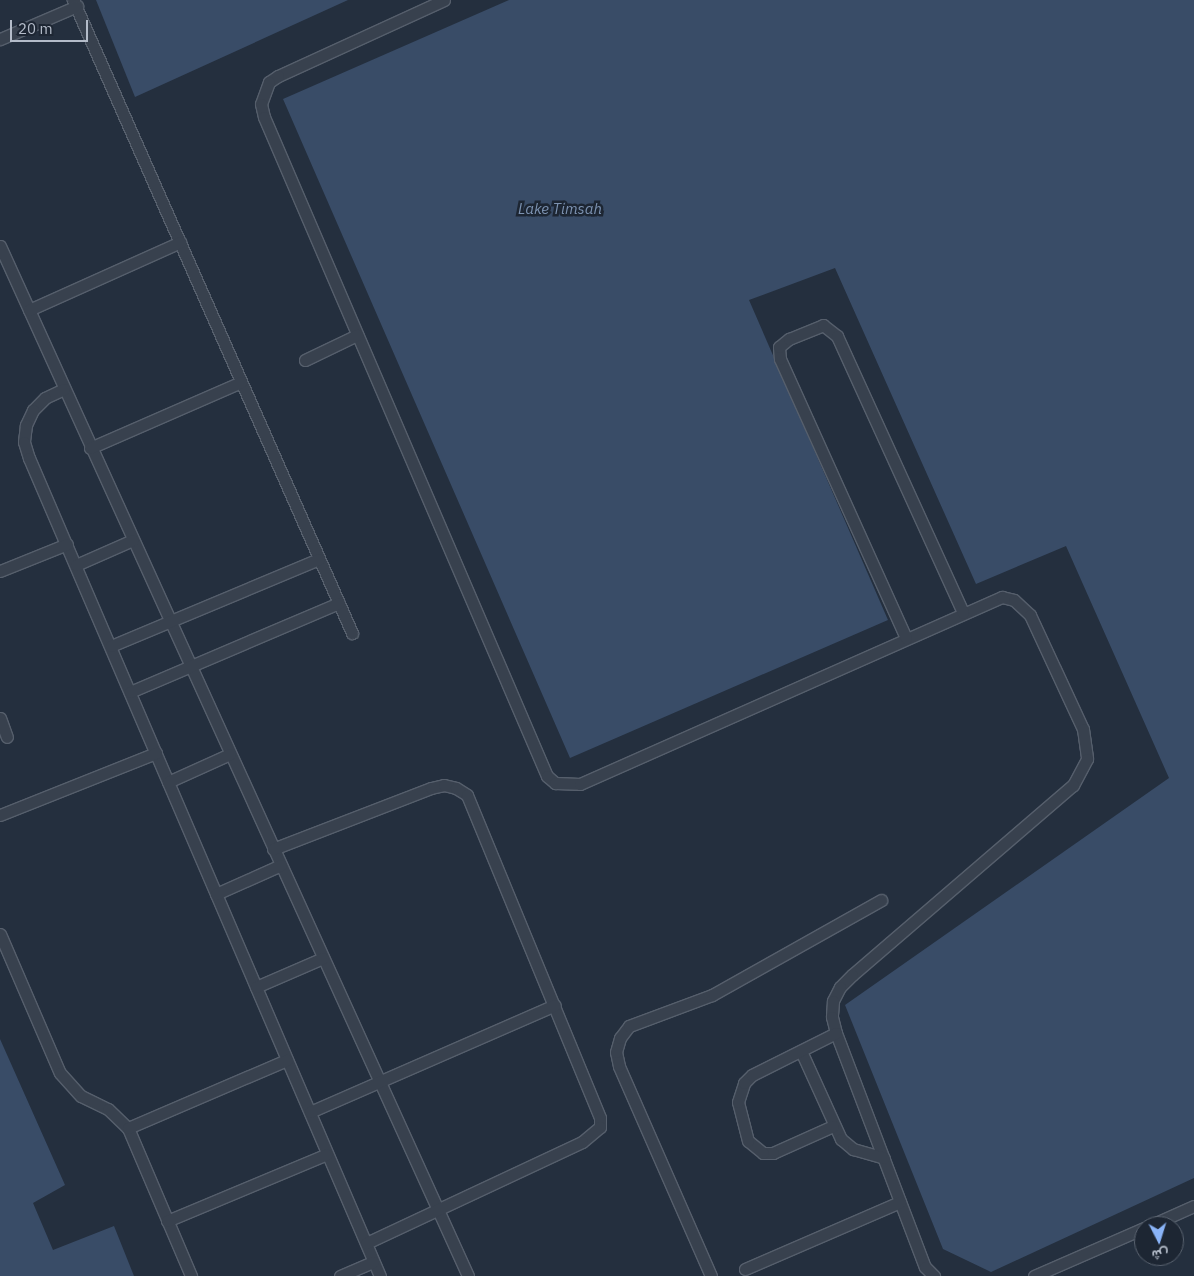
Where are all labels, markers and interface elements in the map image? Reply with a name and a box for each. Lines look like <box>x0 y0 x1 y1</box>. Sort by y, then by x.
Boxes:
scale bar <box>12 10 90 42</box>
text: 20 m <box>18 19 53 38</box>
water label: Lake Timsah <box>518 200 602 218</box>
north arrow <box>1134 1216 1184 1266</box>
text: ش <box>1151 1245 1169 1265</box>

